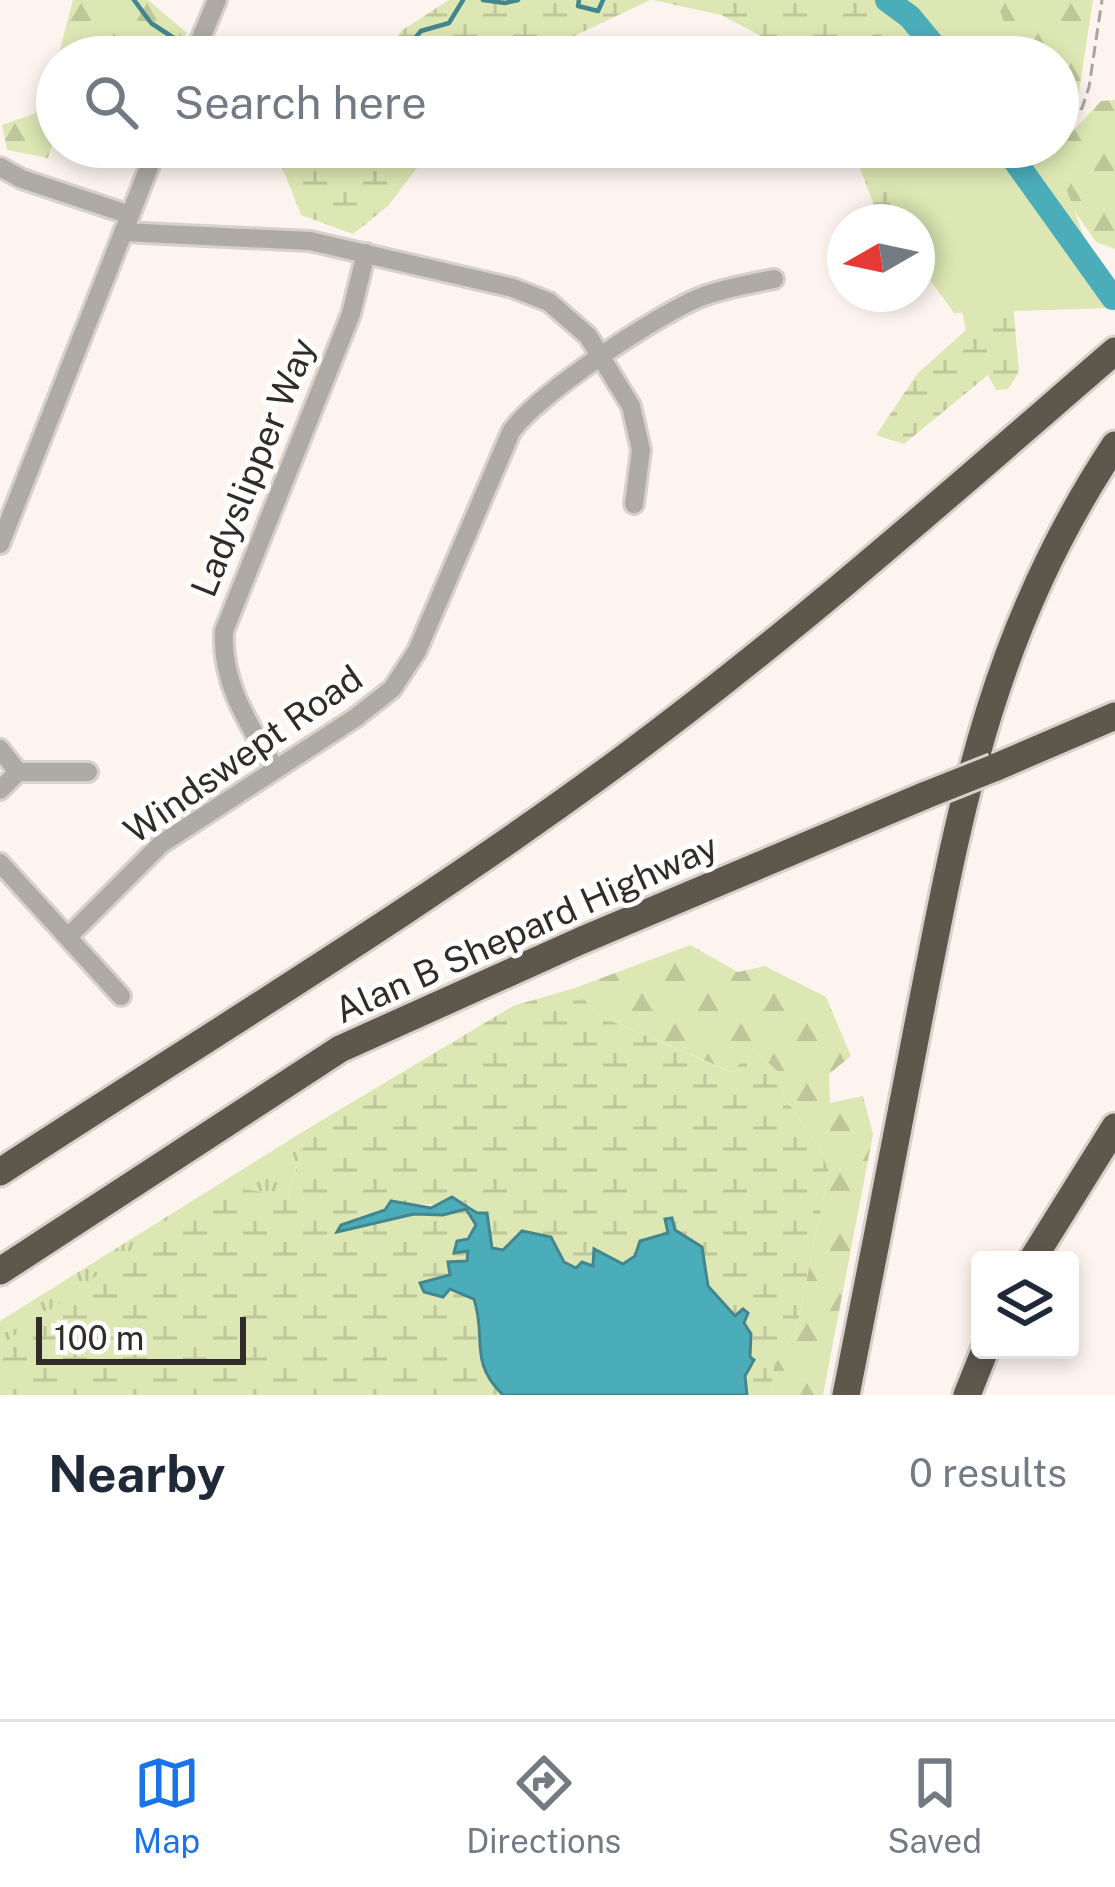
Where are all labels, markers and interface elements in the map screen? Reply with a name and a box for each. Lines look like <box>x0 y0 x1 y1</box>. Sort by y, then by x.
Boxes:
search box <box>36 36 1079 168</box>
icon: search <box>78 69 144 135</box>
text: Search here <box>174 76 427 129</box>
north arrow <box>827 204 935 312</box>
street label: Ladyslipper Way <box>182 332 324 602</box>
street label: Windswept Road <box>116 656 370 852</box>
street label: Alan B Shepard Highway <box>328 825 724 1031</box>
map controls <box>971 1251 1079 1359</box>
button: layers <box>971 1251 1079 1359</box>
scale bar <box>36 1311 246 1364</box>
text: 100 m <box>54 1319 144 1357</box>
text: Nearby <box>48 1444 225 1503</box>
text: 0 results <box>909 1450 1067 1496</box>
tab: Map <box>133 1750 200 1860</box>
tab: Directions <box>466 1750 621 1860</box>
tab: Saved <box>888 1750 982 1860</box>

